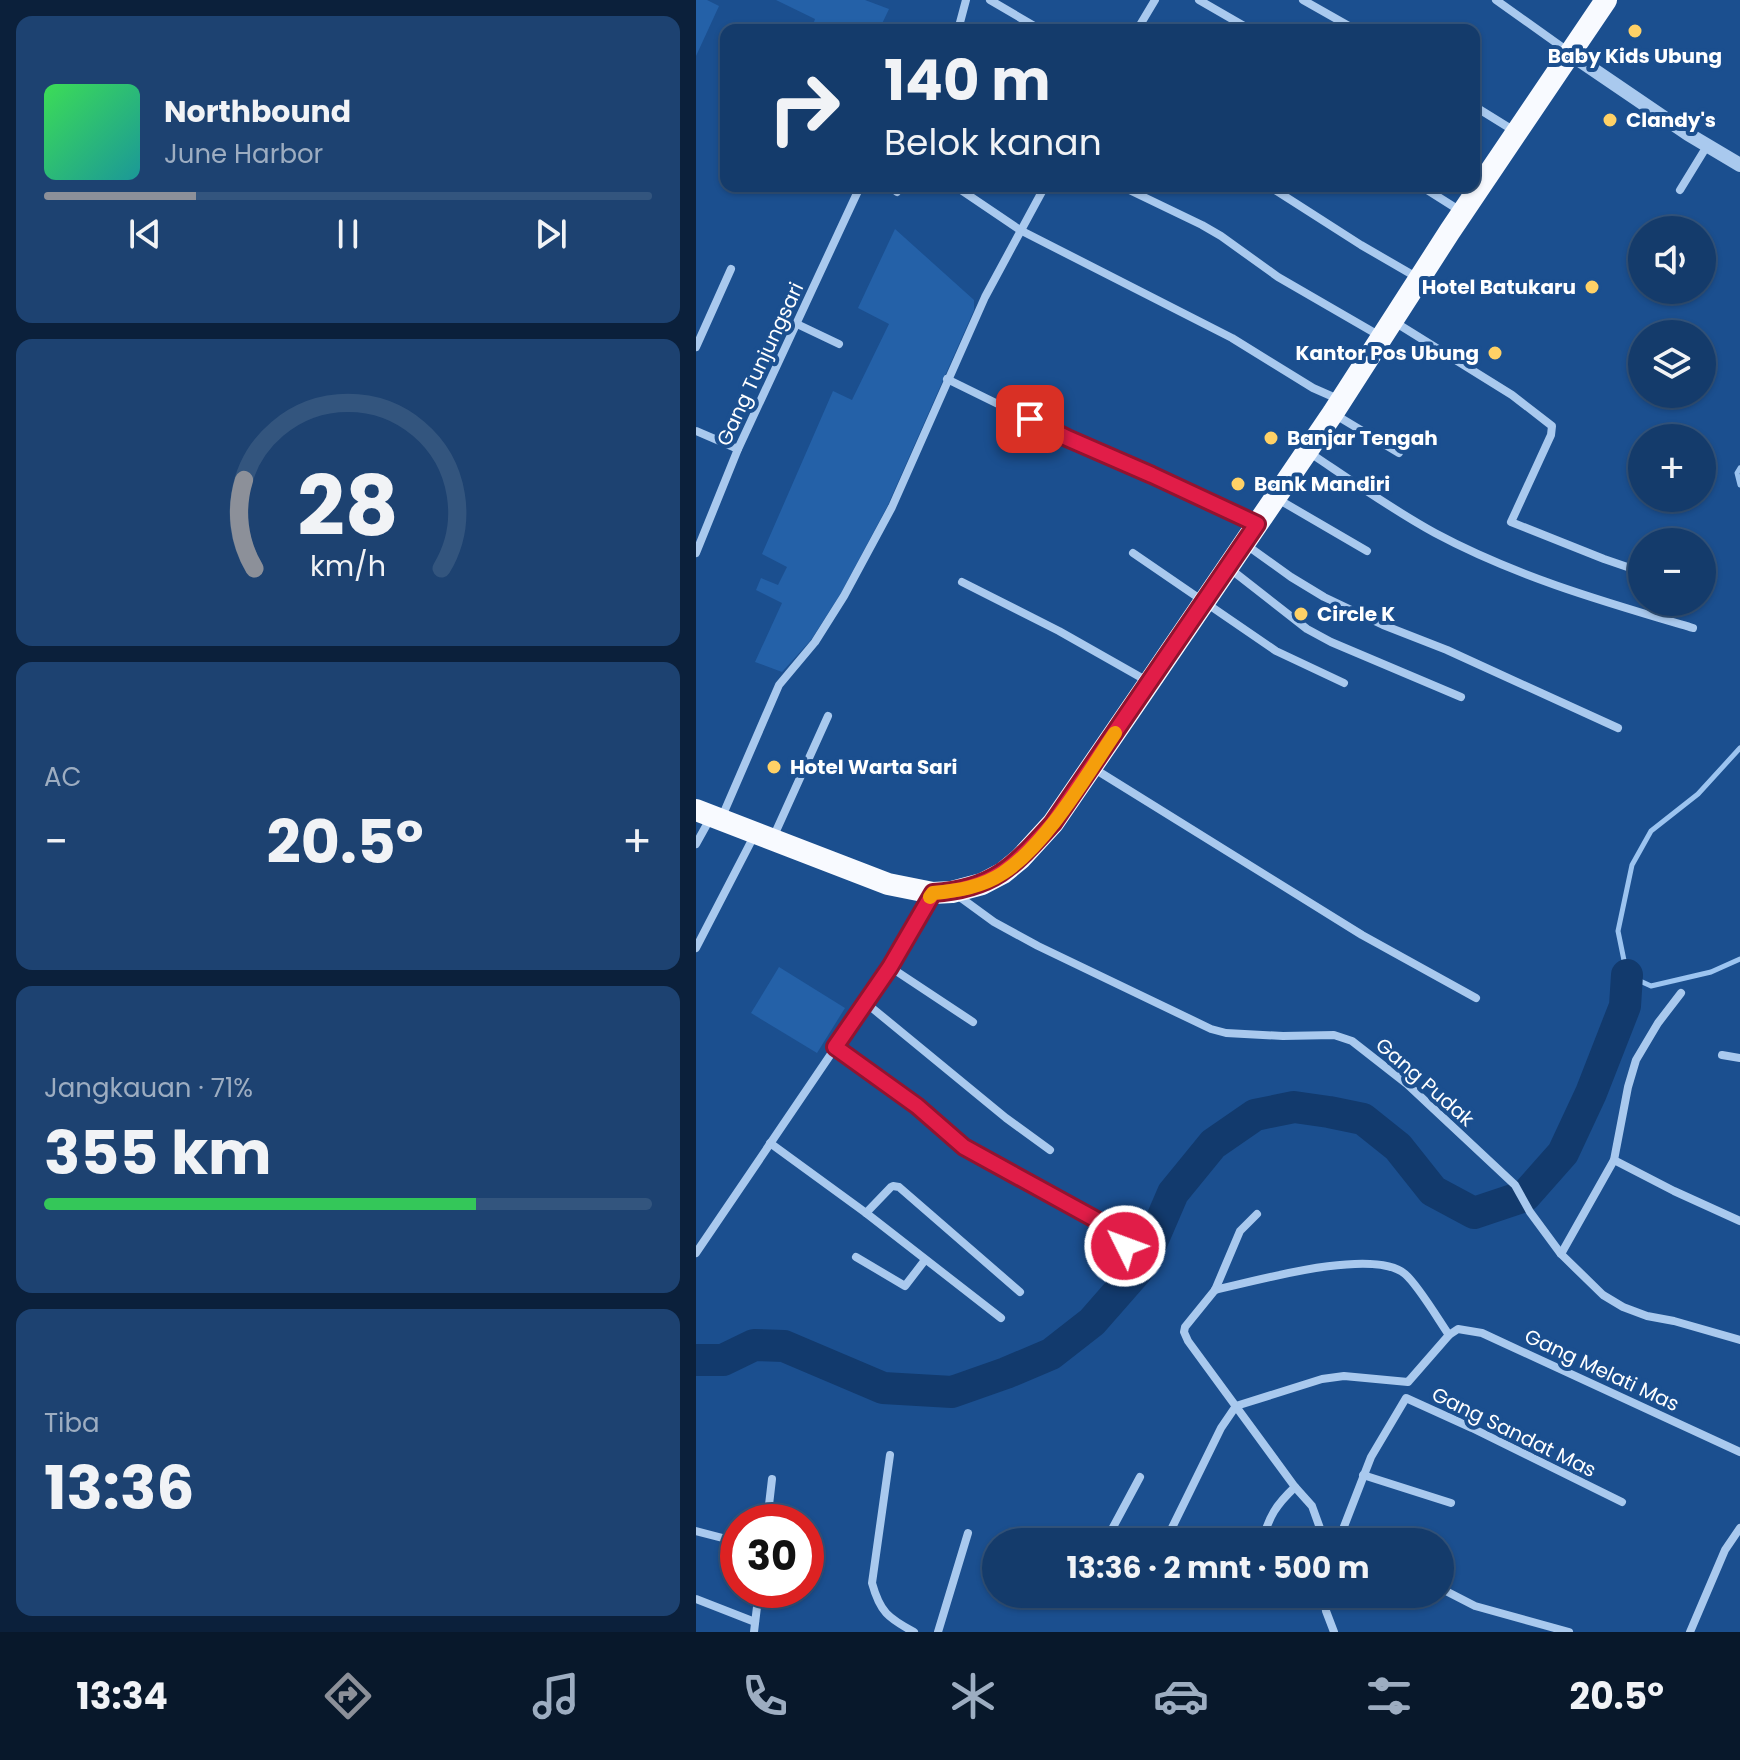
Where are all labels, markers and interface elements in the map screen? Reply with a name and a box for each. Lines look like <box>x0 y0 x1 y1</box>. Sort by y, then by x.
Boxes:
marker: Baby Kids Ubung <box>1626 22 1644 40</box>
text: 140 m <box>884 41 1051 120</box>
place label: Baby Kids Ubung <box>1548 42 1722 70</box>
icon: right <box>752 56 856 160</box>
text: Northbound <box>164 90 351 133</box>
place label: Clandy's <box>1626 106 1716 134</box>
marker: Clandy's <box>1601 111 1619 129</box>
text: Belok kanan <box>884 117 1102 168</box>
text: June Harbor <box>164 136 323 172</box>
icon: previous <box>123 212 167 256</box>
icon: pause <box>326 212 370 256</box>
icon: next <box>529 212 573 256</box>
map controls <box>1628 216 1716 616</box>
button: sound <box>1628 216 1716 304</box>
place label: Hotel Batukaru <box>1422 273 1576 301</box>
street label: Gang Tunjungsari <box>710 278 810 450</box>
marker: Hotel Batukaru <box>1583 278 1601 296</box>
button: layers <box>1628 320 1716 408</box>
place label: Kantor Pos Ubung <box>1296 339 1479 367</box>
marker: Kantor Pos Ubung <box>1486 344 1504 362</box>
pin <box>996 385 1064 453</box>
icon: arrive <box>1008 397 1052 441</box>
place label: Banjar Tengah <box>1287 424 1438 452</box>
button: + <box>1628 424 1716 512</box>
marker: Banjar Tengah <box>1262 429 1280 447</box>
text: 28 <box>297 447 399 563</box>
place label: Bank Mandiri <box>1254 470 1390 498</box>
marker: Bank Mandiri <box>1229 475 1247 493</box>
button: − <box>1628 528 1716 616</box>
text: km/h <box>310 546 386 586</box>
place label: Circle K <box>1317 600 1395 628</box>
marker: Circle K <box>1292 605 1310 623</box>
place label: Hotel Warta Sari <box>790 753 957 781</box>
marker: Hotel Warta Sari <box>765 758 783 776</box>
text: AC <box>44 759 82 795</box>
text: 20.5° <box>267 800 424 884</box>
text: − <box>44 811 68 872</box>
text: + <box>622 811 652 872</box>
street label: Gang Pudak <box>1370 1031 1481 1133</box>
text: Jangkauan · 71% <box>44 1070 253 1106</box>
text: 355 km <box>44 1111 272 1195</box>
position arrow <box>1083 1204 1167 1288</box>
street label: Gang Melati Mas <box>1520 1322 1684 1418</box>
street label: Gang Sandat Mas <box>1427 1380 1601 1484</box>
text: Tiba <box>44 1405 100 1441</box>
text: 13:36 <box>44 1446 194 1530</box>
speed limit sign: 30 <box>720 1504 824 1608</box>
text: 13:36 · 2 mnt · 500 m <box>1067 1546 1370 1589</box>
icon: directions <box>320 1668 376 1724</box>
icon: music <box>528 1668 584 1724</box>
icon: phone <box>737 1668 793 1724</box>
icon: climate <box>945 1668 1001 1724</box>
icon: car <box>1153 1668 1209 1724</box>
icon: filters <box>1361 1668 1417 1724</box>
text: 13:34 <box>76 1671 168 1722</box>
text: 20.5° <box>1570 1671 1664 1722</box>

